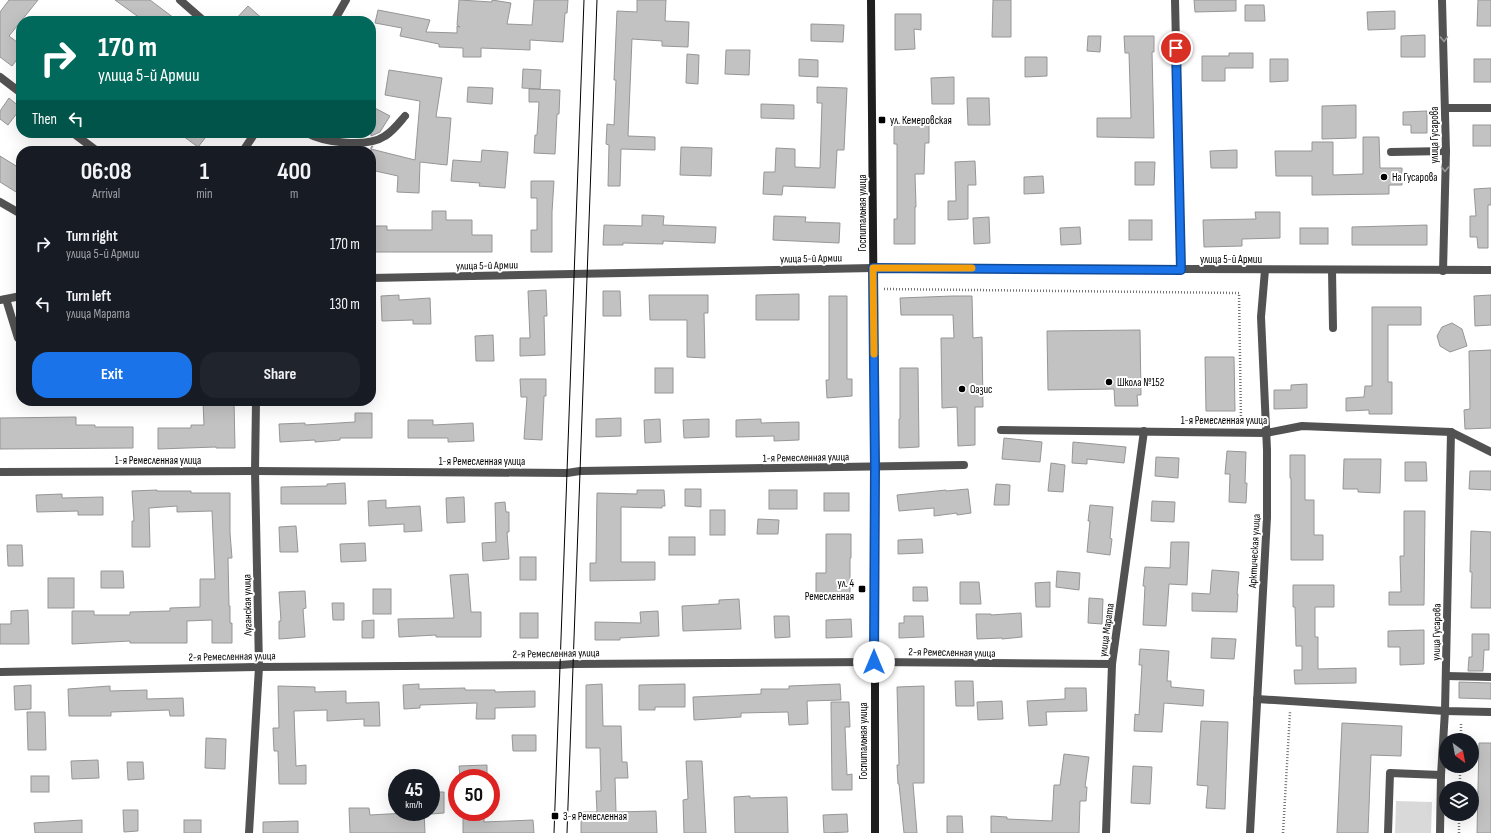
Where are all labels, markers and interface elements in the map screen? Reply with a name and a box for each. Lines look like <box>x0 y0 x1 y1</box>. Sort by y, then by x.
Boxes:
text: 170 m <box>98 31 157 64</box>
pin <box>1159 31 1193 65</box>
icon: right <box>32 32 84 84</box>
one-way arrow <box>1439 36 1448 42</box>
icon: arrive <box>1165 37 1187 59</box>
text: улица 5-й Армии <box>98 65 200 86</box>
street label: улица Гусарова <box>1428 106 1441 164</box>
icon: left <box>65 108 87 130</box>
text: Then <box>32 110 57 129</box>
place label: ул. Кемеровская <box>890 114 952 127</box>
marker: ул. Кемеровская <box>877 115 887 125</box>
text: 06:08 <box>81 157 132 186</box>
text: 1 <box>200 157 209 186</box>
text: 400 <box>277 157 311 186</box>
one-way arrow <box>1441 166 1449 172</box>
place label: На Гусарова <box>1392 171 1438 184</box>
marker: На Гусарова <box>1379 172 1389 182</box>
street label: Госпитальная улица <box>856 174 869 252</box>
text: Arrival <box>92 186 120 202</box>
text: min <box>196 186 213 202</box>
text: m <box>290 186 298 202</box>
text: Turn right <box>66 227 118 246</box>
icon: right <box>32 233 54 255</box>
text: 170 m <box>330 235 360 254</box>
text: улица 5-й Армии <box>66 246 139 262</box>
street label: улица 5-й Армии <box>780 251 843 266</box>
street label: улица 5-й Армии <box>1200 253 1262 266</box>
street label: улица 5-й Армии <box>456 258 519 273</box>
text: Turn left <box>66 287 111 306</box>
icon: left <box>32 293 54 315</box>
text: 130 m <box>330 295 360 314</box>
text: улица Марата <box>66 306 130 322</box>
button: Exit <box>32 352 192 398</box>
button: Share <box>200 352 360 398</box>
place label: Школа №152 <box>1117 376 1165 389</box>
marker: Школа №152 <box>1104 377 1114 387</box>
place label: Оазис <box>970 383 993 396</box>
marker: Оазис <box>957 384 967 394</box>
street label: 1-я Ремесленная улица <box>1181 414 1267 427</box>
street label: 1-я Ремесленная улица <box>763 450 849 465</box>
street label: 1-я Ремесленная улица <box>115 454 201 467</box>
street label: 1-я Ремесленная улица <box>439 455 525 468</box>
street label: Арктическая улица <box>1246 514 1263 590</box>
street label: Луганская улица <box>240 574 255 637</box>
place label: ул. 4 Ремесленная <box>805 577 854 603</box>
marker: ул. 4 Ремесленная <box>857 584 867 594</box>
street label: улица Марата <box>1096 602 1117 658</box>
street label: улица Гусарова <box>1430 603 1443 661</box>
position arrow <box>853 641 895 683</box>
street label: 2-я Ремесленная улица <box>908 645 996 660</box>
street label: 2-я Ремесленная улица <box>512 646 600 661</box>
street label: 2-я Ремесленная улица <box>188 649 276 664</box>
street label: Госпитальная улица <box>857 702 870 780</box>
north arrow <box>1439 733 1479 773</box>
map controls <box>1439 733 1479 821</box>
speed limit sign: 50 <box>448 769 500 821</box>
text: 45 <box>405 778 423 802</box>
button: layers <box>1439 781 1479 821</box>
text: km/h <box>405 799 423 811</box>
place label: 3-я Ремесленная <box>563 810 627 823</box>
marker: 3-я Ремесленная <box>550 811 560 821</box>

